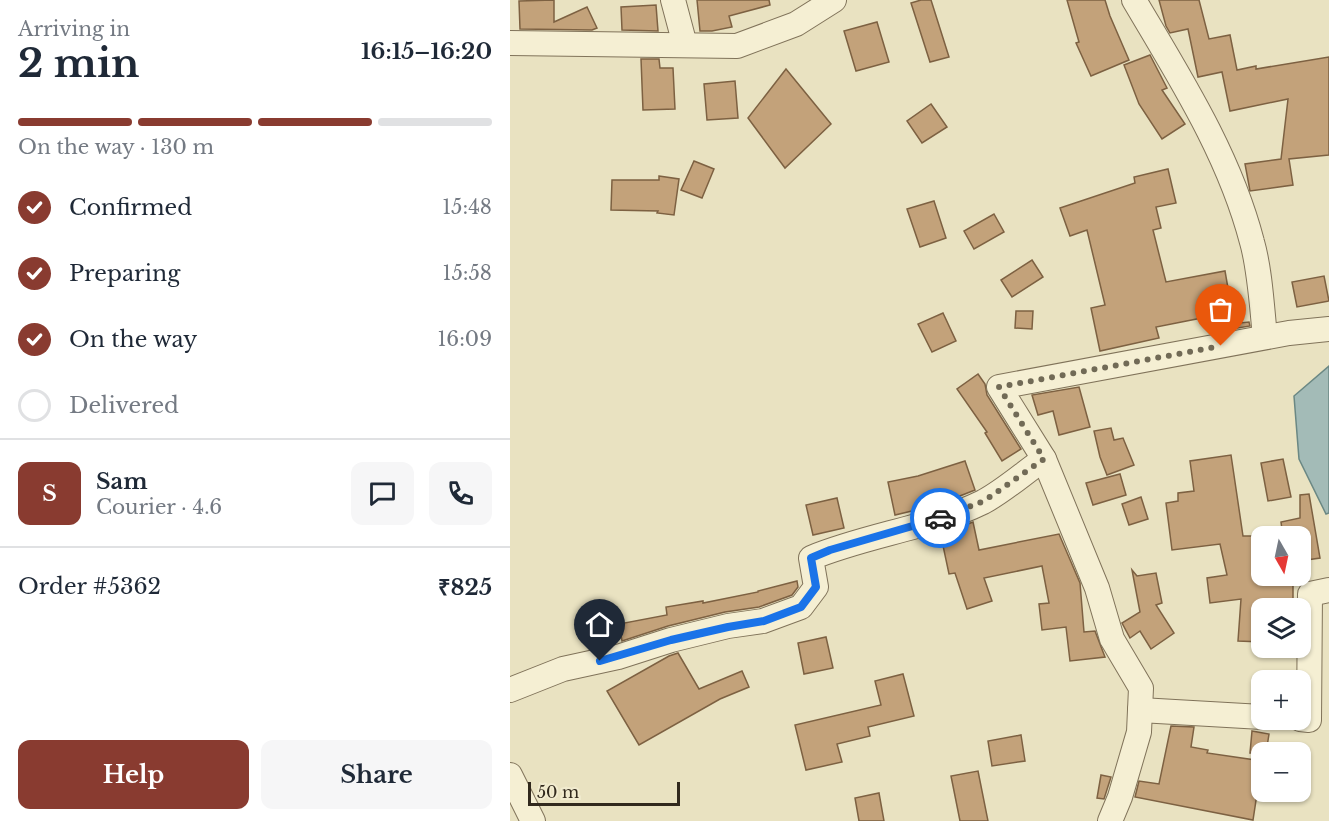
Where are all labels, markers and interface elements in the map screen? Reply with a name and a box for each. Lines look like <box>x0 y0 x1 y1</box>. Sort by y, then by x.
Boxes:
text: Arriving in <box>18 17 130 41</box>
text: 16:15–16:20 <box>361 38 492 65</box>
text: 2 min <box>18 39 139 88</box>
text: On the way · 130 m <box>18 135 214 159</box>
icon: check <box>18 191 51 224</box>
text: Confirmed <box>69 194 192 221</box>
text: 15:48 <box>442 195 492 219</box>
icon: check <box>18 257 51 290</box>
text: Preparing <box>69 260 180 287</box>
text: 15:58 <box>443 261 492 285</box>
pin <box>1195 284 1246 346</box>
icon: bag <box>1204 293 1237 326</box>
icon: check <box>18 323 51 356</box>
text: On the way <box>69 326 197 353</box>
text: 16:09 <box>437 327 492 351</box>
text: Delivered <box>69 392 179 419</box>
button: chat <box>351 462 414 525</box>
button: phone <box>429 462 492 525</box>
text: Sam <box>96 468 148 495</box>
text: S <box>42 480 57 507</box>
courier <box>910 488 970 548</box>
text: Courier · 4.6 <box>96 495 222 519</box>
icon: car <box>924 502 957 535</box>
north arrow <box>1251 526 1311 586</box>
map controls <box>1251 526 1311 802</box>
text: Order #5362 <box>18 573 161 600</box>
text: ₹825 <box>438 574 492 601</box>
button: layers <box>1251 598 1311 658</box>
pin <box>574 599 625 661</box>
icon: home <box>583 608 616 641</box>
button: + <box>1251 670 1311 730</box>
button: Help <box>18 740 249 809</box>
button: Share <box>261 740 492 809</box>
button: − <box>1251 742 1311 802</box>
scale bar <box>528 779 680 806</box>
text: 50 m <box>537 782 579 802</box>

